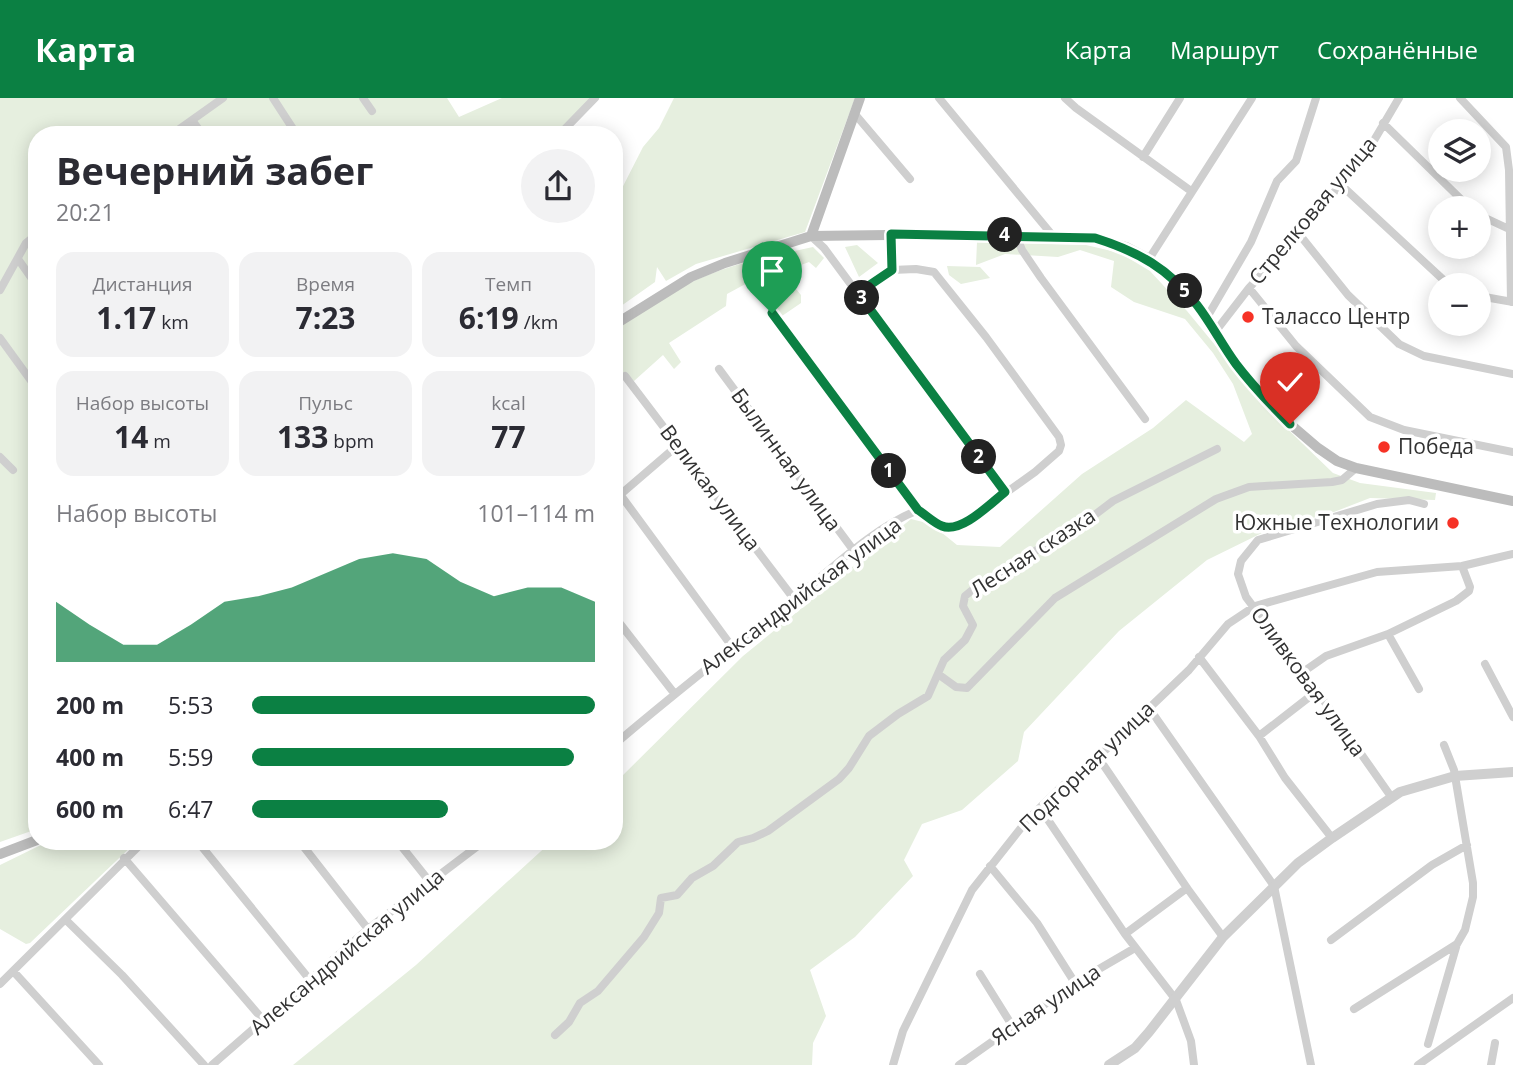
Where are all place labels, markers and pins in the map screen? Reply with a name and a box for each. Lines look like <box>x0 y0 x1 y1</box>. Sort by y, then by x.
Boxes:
pin: 4 <box>988 218 1023 252</box>
pin <box>742 241 802 313</box>
pin: 5 <box>1168 274 1202 308</box>
pin: 3 <box>844 280 880 316</box>
place label: Талассо Центр <box>1262 302 1410 330</box>
marker: Талассо Центр <box>1240 309 1256 325</box>
pin <box>1260 352 1320 424</box>
place label: Победа <box>1398 432 1474 460</box>
marker: Победа <box>1376 439 1392 455</box>
pin: 2 <box>962 440 996 474</box>
pin: 1 <box>872 454 906 488</box>
place label: Южные Технологии <box>1234 508 1439 536</box>
marker: Южные Технологии <box>1445 515 1461 531</box>

